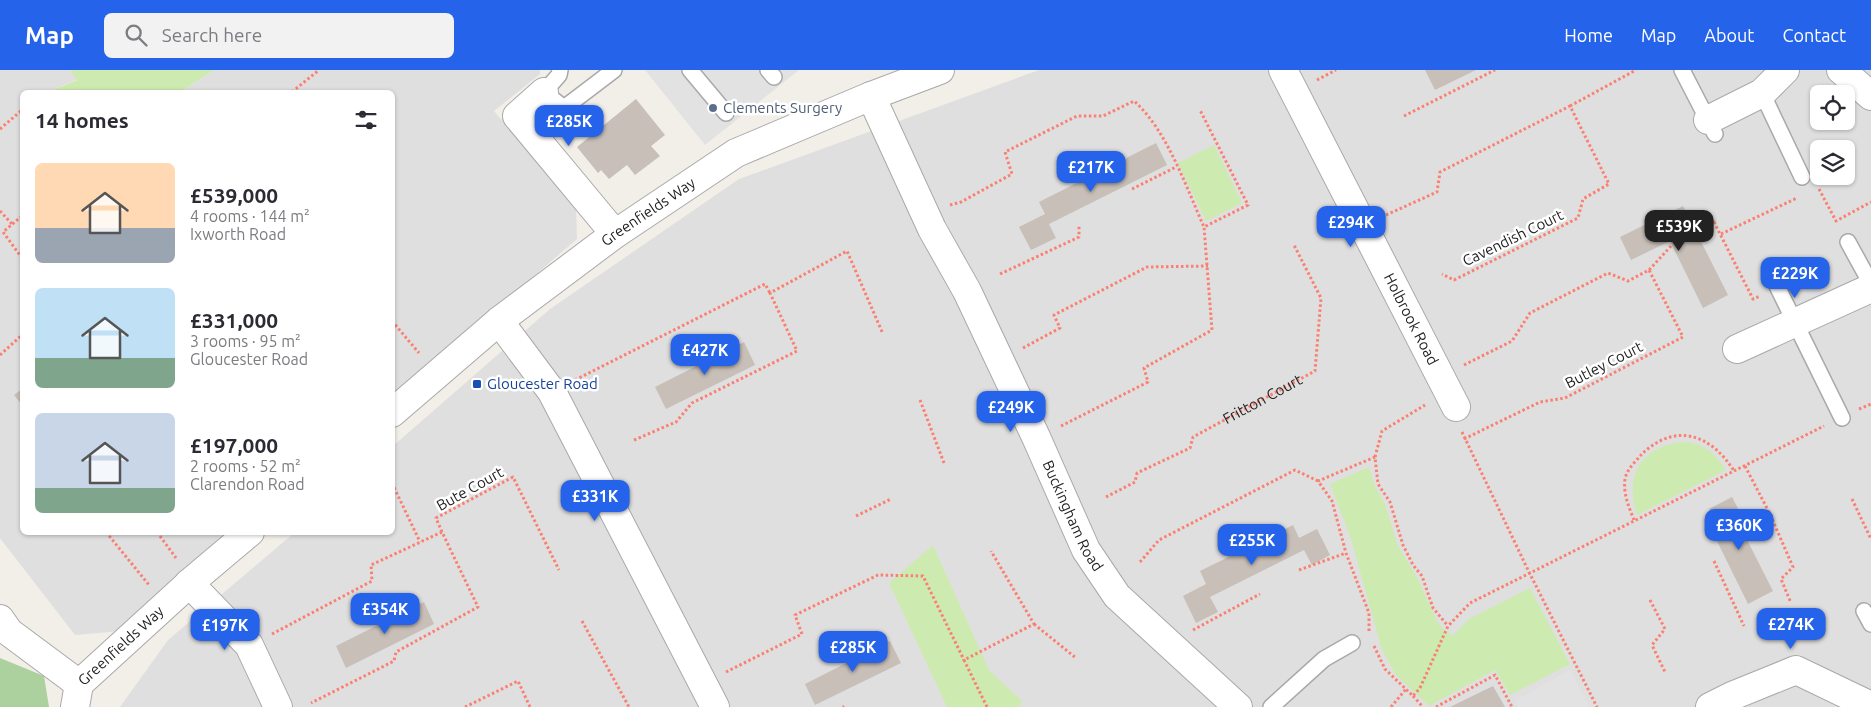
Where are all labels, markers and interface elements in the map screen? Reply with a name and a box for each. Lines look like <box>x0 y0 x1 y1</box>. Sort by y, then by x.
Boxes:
search box <box>104 13 454 58</box>
icon: search <box>122 21 150 49</box>
text: Map <box>25 22 74 49</box>
text: Search here <box>162 24 262 46</box>
text: Home <box>1564 25 1613 45</box>
text: Map <box>1641 25 1676 45</box>
text: About <box>1704 25 1754 45</box>
text: Contact <box>1782 25 1846 45</box>
map controls <box>1810 85 1855 185</box>
button: locate <box>1810 85 1855 130</box>
place label: Clements Surgery <box>723 99 842 116</box>
marker: Clements Surgery <box>707 102 719 114</box>
pin: £285K <box>534 104 604 147</box>
icon: filters <box>352 106 380 134</box>
text: 14 homes <box>35 108 129 132</box>
text: £285K <box>546 112 592 130</box>
button: layers <box>1810 140 1855 185</box>
pin: £217K <box>1056 150 1126 193</box>
text: £217K <box>1068 158 1114 176</box>
street label: Greenfields Way <box>598 174 698 249</box>
icon: home <box>75 183 135 243</box>
text: £539,000 <box>190 183 278 207</box>
pin: £294K <box>1316 206 1386 248</box>
street label: Cavendish Court <box>1460 206 1566 269</box>
text: 4 rooms · 144 m² <box>190 207 310 225</box>
pin: £539K <box>1644 210 1714 252</box>
text: £294K <box>1328 213 1374 231</box>
text: £539K <box>1656 217 1702 235</box>
text: Ixworth Road <box>190 225 286 243</box>
pin: £229K <box>1760 256 1830 299</box>
text: £229K <box>1772 264 1818 282</box>
street label: Holbrook Road <box>1381 270 1442 368</box>
icon: home <box>75 308 135 368</box>
text: £331,000 <box>190 308 278 332</box>
text: 3 rooms · 95 m² <box>190 332 301 350</box>
pin: £427K <box>670 334 740 376</box>
street label: Butley Court <box>1562 338 1646 391</box>
text: £427K <box>682 341 728 359</box>
text: Gloucester Road <box>190 350 308 368</box>
street label: Fritton Court <box>1220 371 1305 427</box>
place label: Gloucester Road <box>487 375 598 392</box>
marker: Gloucester Road <box>471 378 483 390</box>
pin: £249K <box>976 390 1046 433</box>
text: £249K <box>988 398 1034 416</box>
icon: home <box>75 433 135 493</box>
text: £197,000 <box>190 433 278 457</box>
text: 2 rooms · 52 m² <box>190 457 301 475</box>
street label: Buckingham Road <box>1039 458 1107 574</box>
street label: Bute Court <box>433 463 506 514</box>
text: Clarendon Road <box>190 475 305 493</box>
pin: £331K <box>560 480 630 522</box>
text: £331K <box>572 487 618 505</box>
pin: £360K <box>1704 508 1774 551</box>
text: £360K <box>1716 516 1762 534</box>
pin: £255K <box>1217 524 1287 566</box>
text: £255K <box>1229 531 1275 549</box>
pin: £354K <box>350 592 420 635</box>
text: £354K <box>362 600 408 618</box>
street label: Greenfields Way <box>74 602 167 689</box>
pin: £197K <box>190 608 260 651</box>
pin: £274K <box>1756 608 1826 650</box>
text: £274K <box>1768 615 1814 633</box>
text: £197K <box>202 616 248 634</box>
pin: £285K <box>818 630 888 673</box>
text: £285K <box>830 638 876 656</box>

